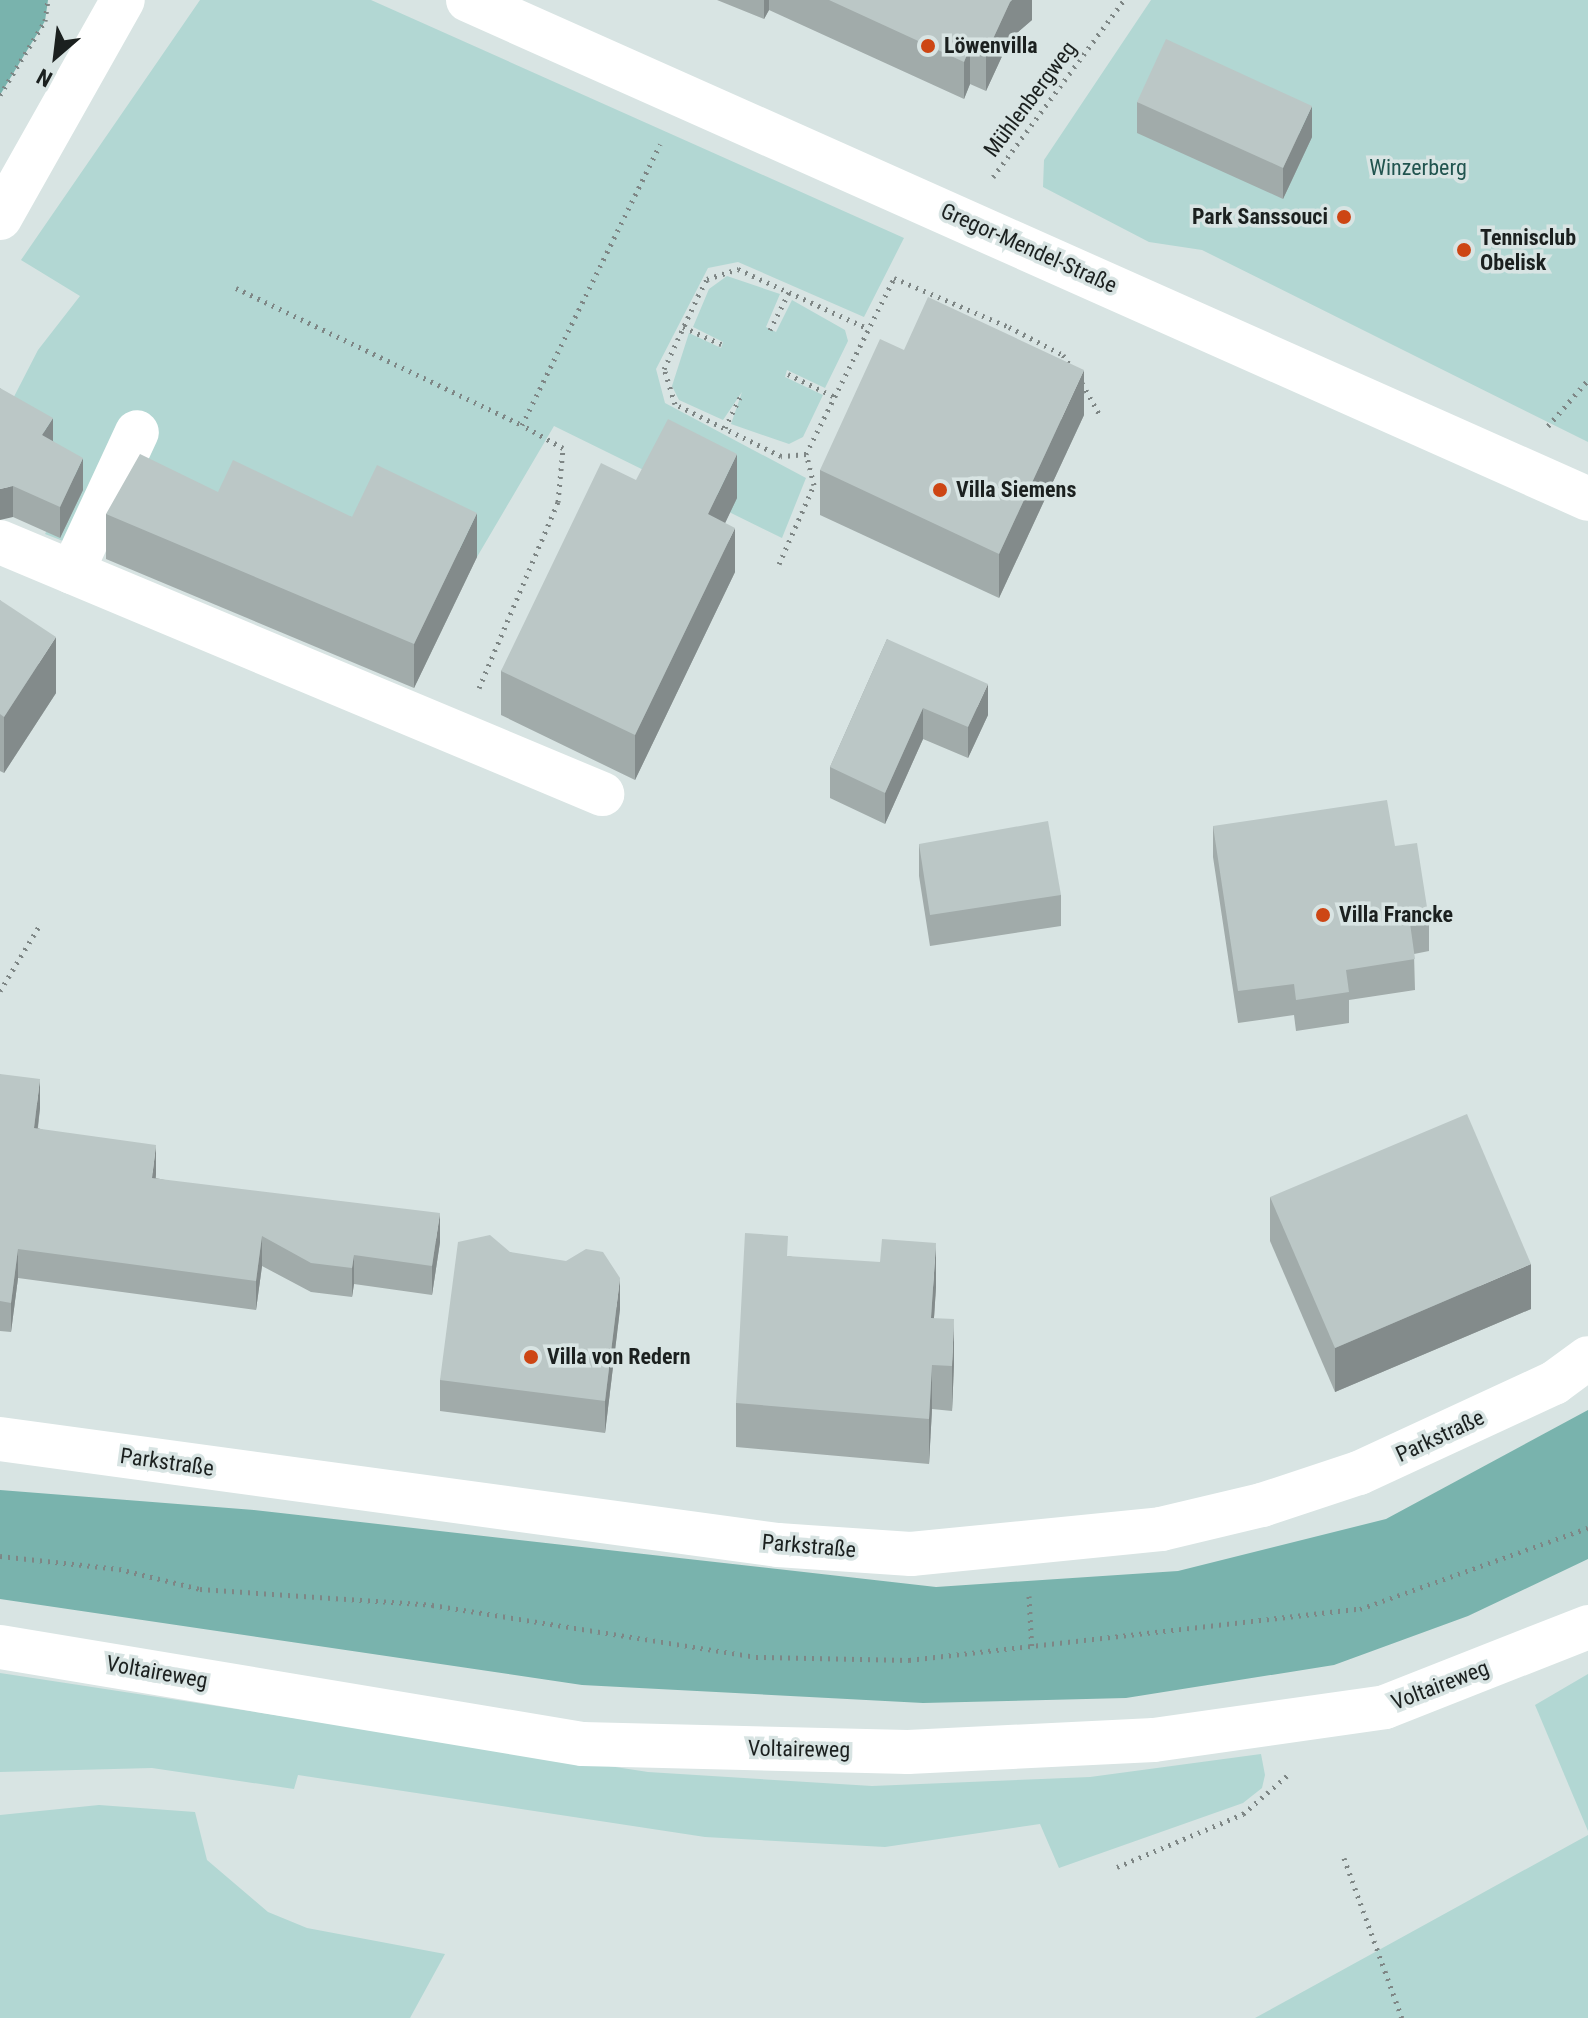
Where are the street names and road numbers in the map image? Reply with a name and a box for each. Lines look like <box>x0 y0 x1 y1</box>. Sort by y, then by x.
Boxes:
street label: Mühlenbergweg <box>978 36 1082 162</box>
street label: Gregor-Mendel-Straße <box>937 197 1121 299</box>
street label: Parkstraße <box>1392 1404 1488 1468</box>
street label: Parkstraße <box>118 1442 216 1482</box>
street label: Parkstraße <box>761 1529 857 1563</box>
street label: Voltaireweg <box>104 1650 210 1694</box>
street label: Voltaireweg <box>1388 1654 1492 1716</box>
street label: Voltaireweg <box>748 1735 850 1763</box>

